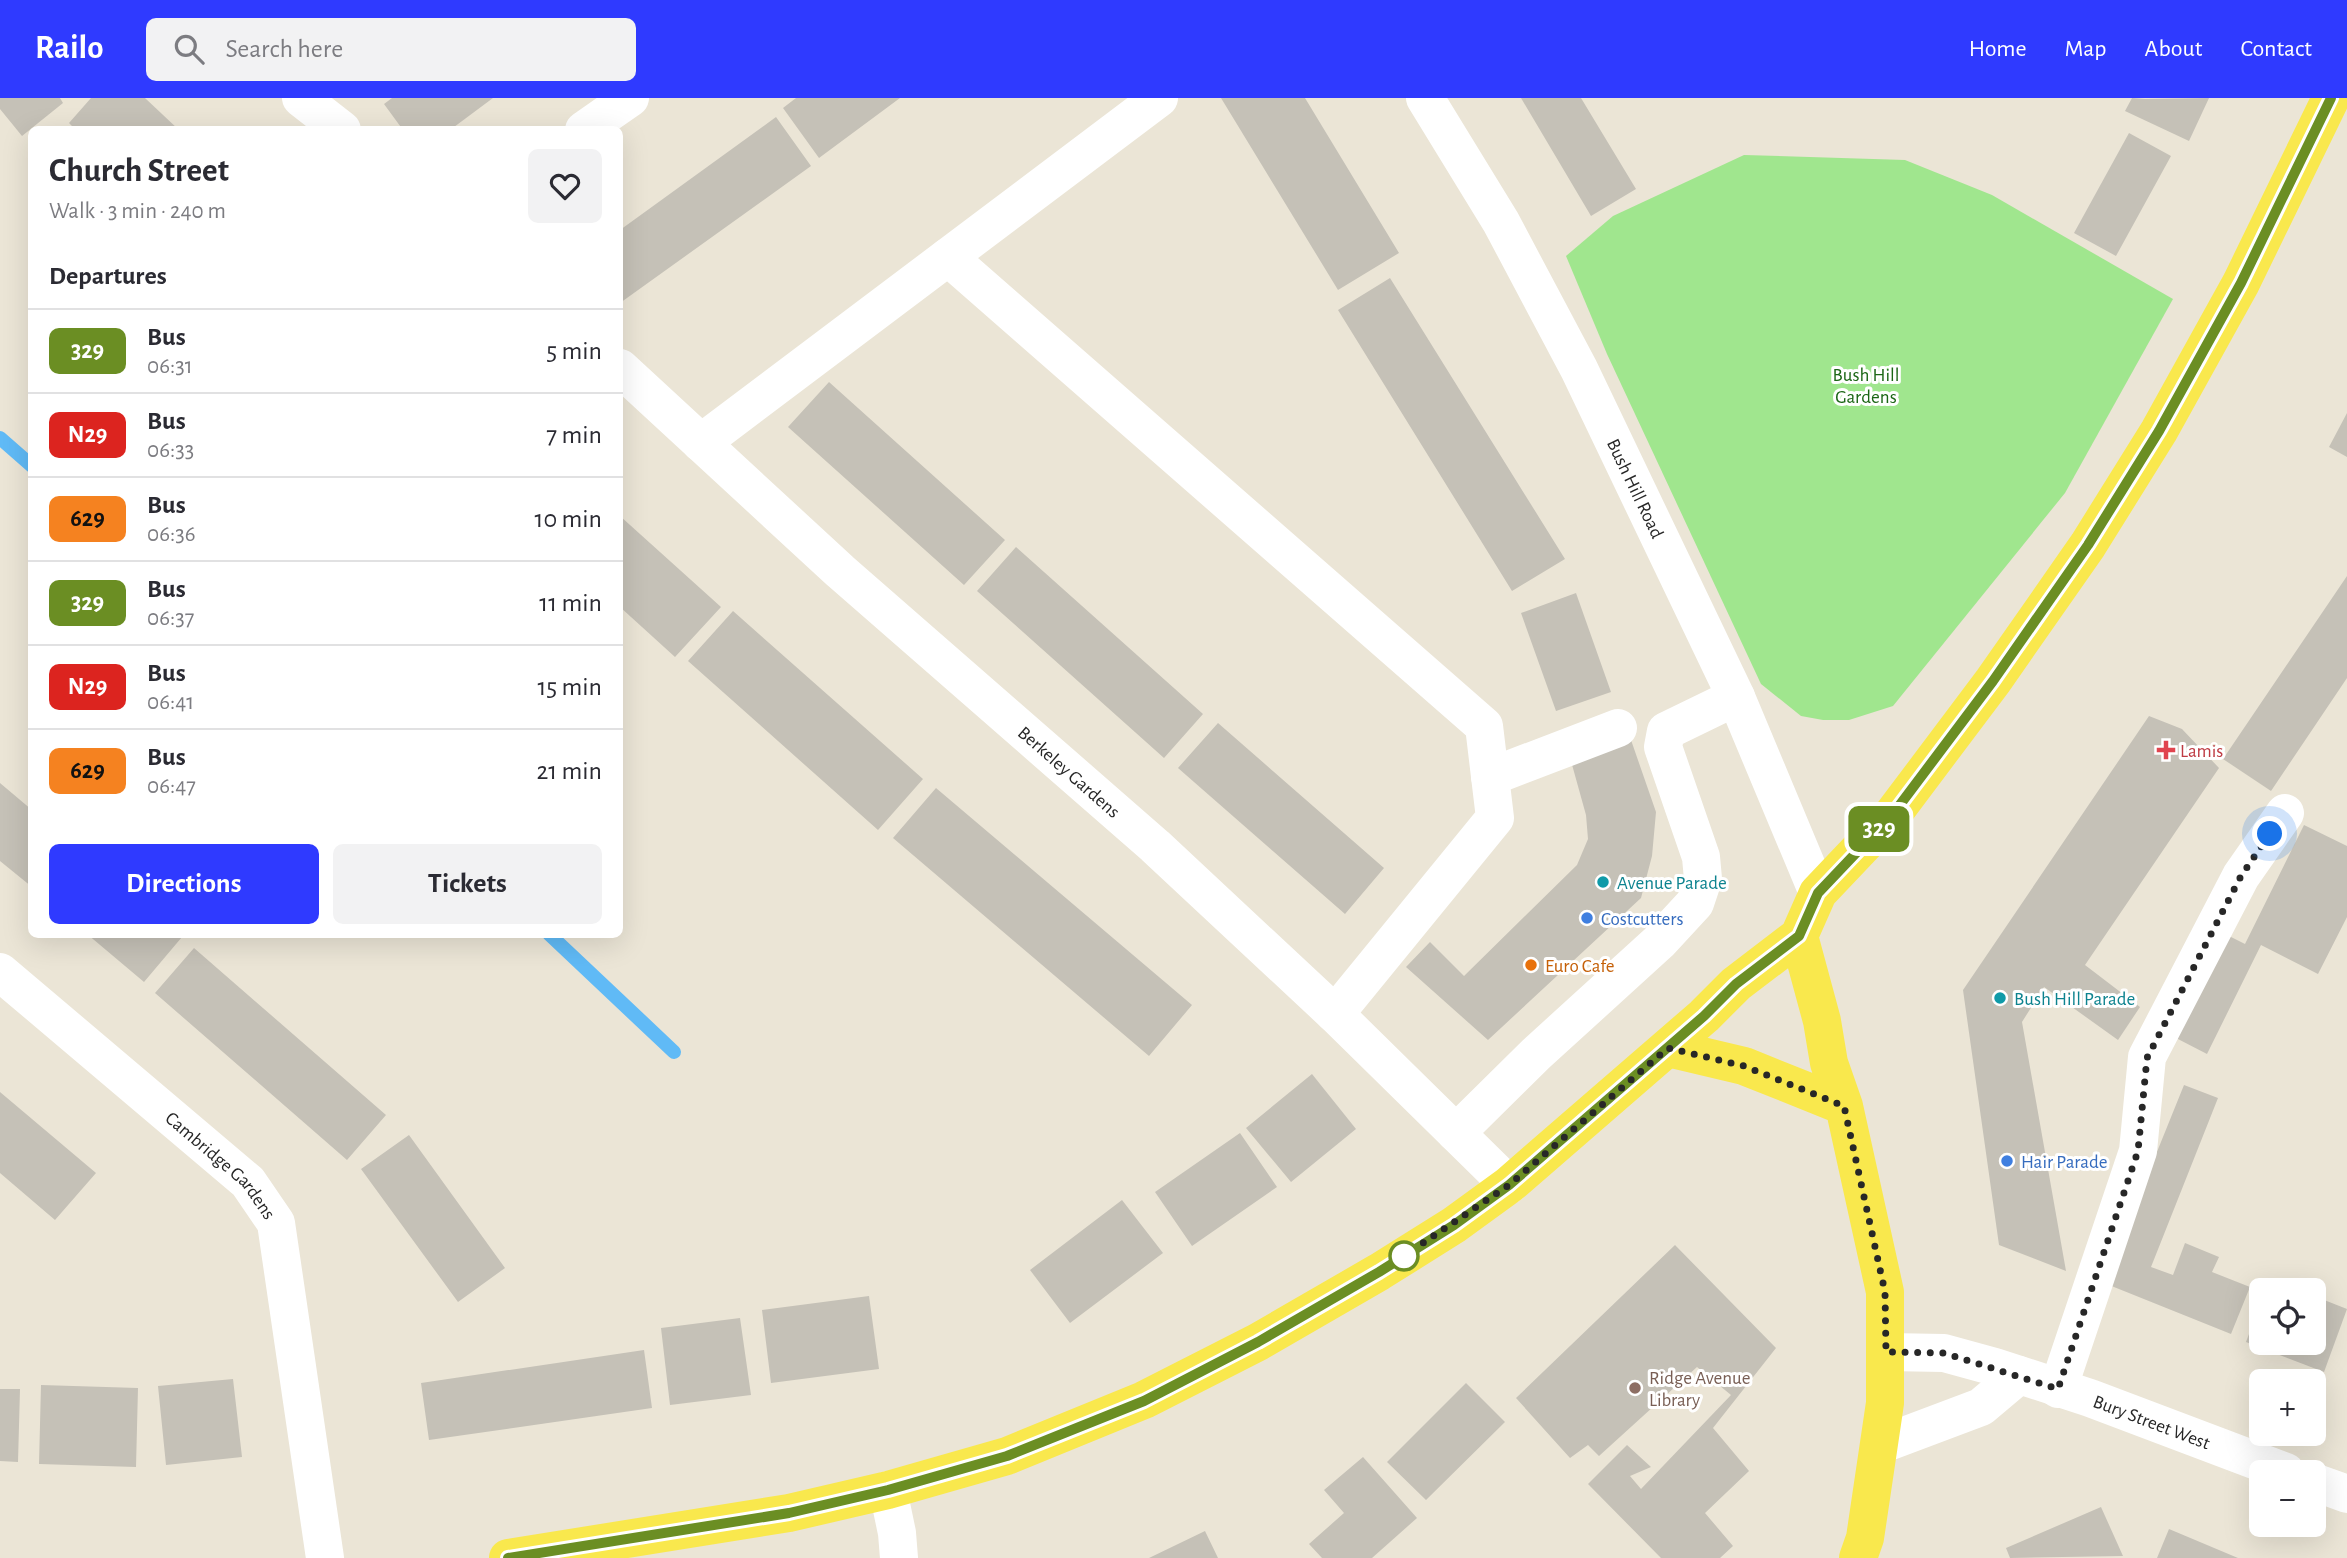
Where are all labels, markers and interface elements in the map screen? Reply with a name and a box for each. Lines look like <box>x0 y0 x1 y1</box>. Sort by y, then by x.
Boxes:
search box <box>146 18 636 81</box>
icon: search <box>170 30 208 68</box>
text: Railo <box>35 32 104 65</box>
text: Search here <box>226 36 343 62</box>
text: Home <box>1969 37 2027 61</box>
text: Map <box>2065 37 2107 61</box>
text: About <box>2145 37 2202 61</box>
text: Contact <box>2240 37 2312 61</box>
button: heart <box>528 149 602 223</box>
text: Church Street <box>49 155 229 188</box>
text: Walk · 3 min · 240 m <box>49 200 226 223</box>
text: Departures <box>49 263 167 289</box>
text: Bus <box>147 324 186 350</box>
text: 5 min <box>546 338 602 364</box>
text: 329 <box>71 339 104 363</box>
text: 06:31 <box>147 355 193 378</box>
park label: Bush Hill Gardens <box>1833 366 1899 407</box>
text: Bus <box>147 408 186 434</box>
text: 7 min <box>546 422 602 448</box>
text: N29 <box>68 423 107 447</box>
street label: Bush Hill Road <box>1603 436 1667 542</box>
text: 06:33 <box>147 439 194 462</box>
text: Bus <box>147 492 186 518</box>
text: 10 min <box>535 506 602 532</box>
text: 629 <box>70 507 105 531</box>
text: 06:36 <box>147 523 196 546</box>
text: Bus <box>147 576 186 602</box>
text: 11 min <box>539 590 602 616</box>
text: 329 <box>71 591 104 615</box>
text: 06:37 <box>147 607 194 630</box>
text: Bus <box>147 660 186 686</box>
text: 15 min <box>537 674 602 700</box>
text: N29 <box>68 675 107 699</box>
text: 06:41 <box>147 691 194 714</box>
street label: Berkeley Gardens <box>1014 723 1123 822</box>
marker: Lamis <box>2158 742 2174 758</box>
place label: Lamis <box>2180 742 2223 761</box>
text: Bus <box>147 744 186 770</box>
text: 21 min <box>536 758 602 784</box>
text: 629 <box>70 759 105 783</box>
text: 06:47 <box>147 775 196 798</box>
line badge: 329 <box>1839 806 1919 852</box>
your location <box>2252 816 2287 851</box>
text: 329 <box>1862 817 1896 841</box>
button: Directions <box>49 844 319 924</box>
button: Tickets <box>333 844 602 924</box>
marker: Avenue Parade <box>1595 874 1611 890</box>
place label: Avenue Parade <box>1617 874 1727 893</box>
marker: Costcutters <box>1579 910 1595 926</box>
place label: Costcutters <box>1601 910 1683 929</box>
marker: Euro Cafe <box>1523 957 1539 973</box>
place label: Euro Cafe <box>1545 957 1615 976</box>
marker: Bush Hill Parade <box>1992 990 2008 1006</box>
place label: Bush Hill Parade <box>2014 990 2135 1009</box>
street label: Cambridge Gardens <box>161 1109 278 1223</box>
marker: Hair Parade <box>1999 1153 2015 1169</box>
place label: Hair Parade <box>2021 1153 2108 1172</box>
unlabelled marker <box>1389 1241 1419 1271</box>
map controls <box>2249 1278 2326 1537</box>
button: locate <box>2249 1278 2326 1355</box>
place label: Ridge Avenue Library <box>1649 1369 1751 1410</box>
button: + <box>2249 1369 2326 1446</box>
marker: Ridge Avenue Library <box>1627 1380 1643 1396</box>
street label: Bury Street West <box>2090 1392 2212 1453</box>
button: − <box>2249 1460 2326 1537</box>

